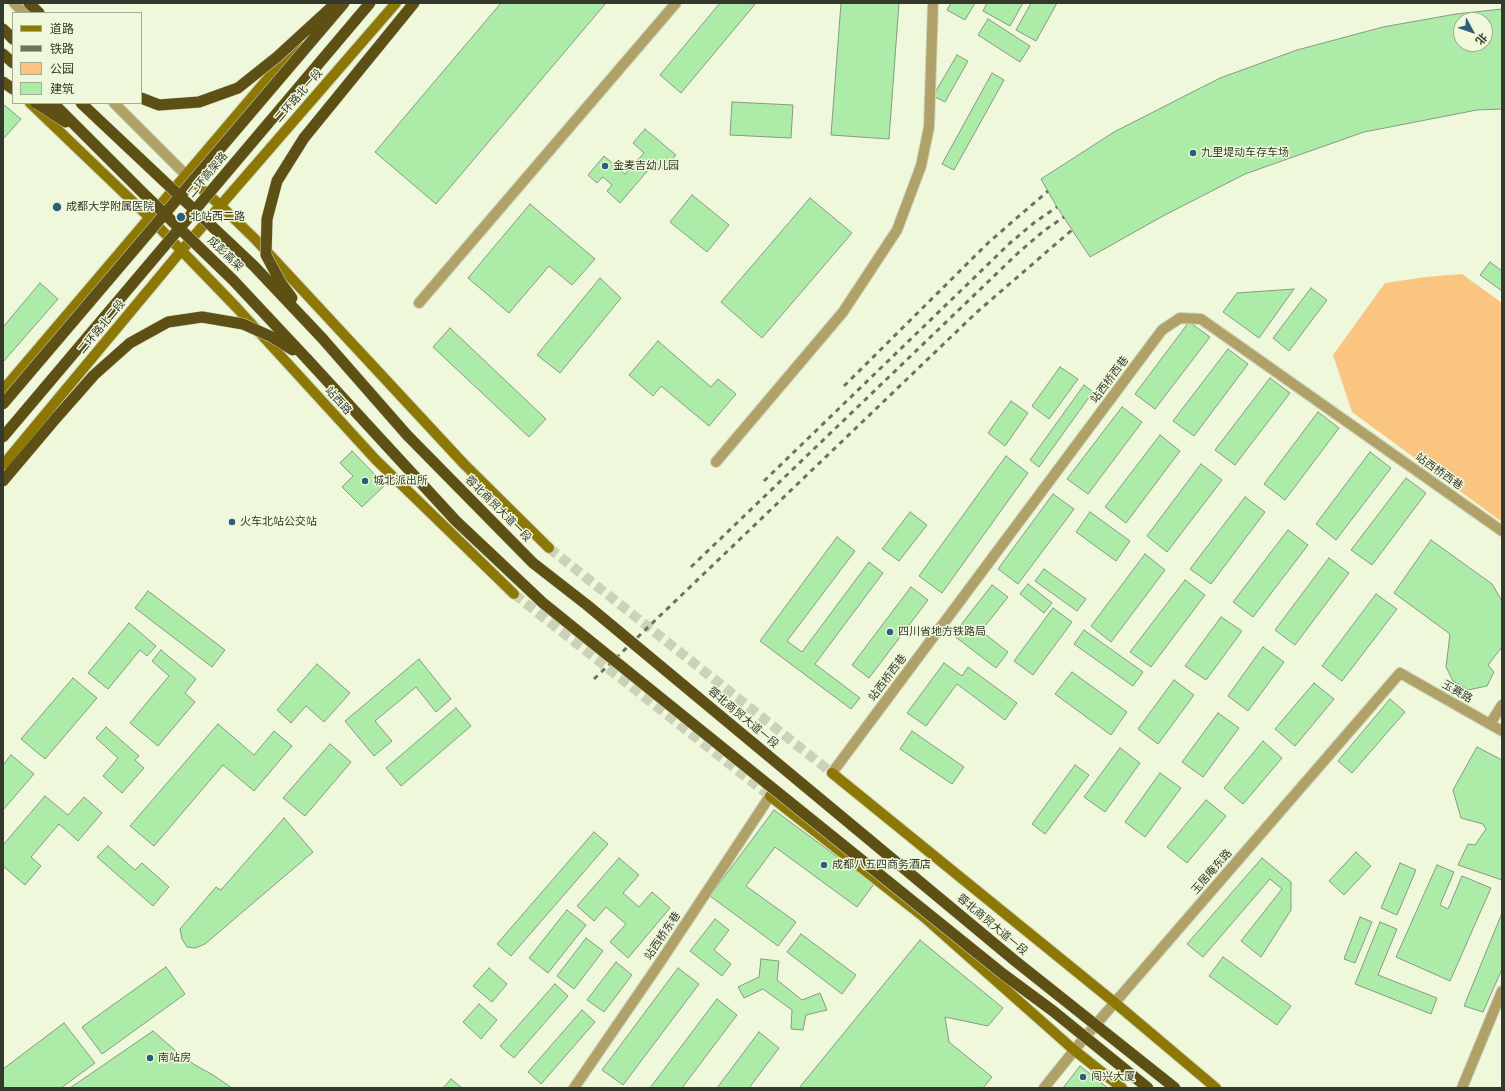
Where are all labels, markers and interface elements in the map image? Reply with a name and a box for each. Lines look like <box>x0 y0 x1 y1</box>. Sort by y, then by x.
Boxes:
legend <box>12 12 142 104</box>
north arrow <box>1453 12 1493 52</box>
text: 道路 <box>50 22 74 36</box>
text: 北 <box>1473 31 1490 47</box>
text: 铁路 <box>50 42 74 56</box>
text: 公园 <box>50 62 74 76</box>
street label: 二环路北一段 <box>272 67 326 125</box>
text: 建筑 <box>50 82 74 96</box>
place label: 九里堤动车存车场 <box>1201 146 1289 160</box>
marker: 九里堤动车存车场 <box>1188 148 1198 158</box>
street label: 二环高架路 <box>185 150 231 200</box>
place label: 金麦吉幼儿园 <box>613 159 679 173</box>
marker: 金麦吉幼儿园 <box>600 161 610 171</box>
place label: 成都大学附属医院 <box>66 200 154 214</box>
marker: 成都大学附属医院 <box>51 201 63 213</box>
place label: 北站西二路 <box>190 210 245 224</box>
marker: 北站西二路 <box>175 211 187 223</box>
street label: 成彭高架 <box>205 234 245 274</box>
street label: 二环路北二段 <box>76 297 128 357</box>
street label: 站西桥西巷 <box>1088 354 1132 406</box>
street label: 站西路 <box>322 384 354 418</box>
street label: 站西桥西巷 <box>1413 451 1465 493</box>
street label: 蓉北商贸大道一段 <box>462 473 534 545</box>
place label: 城北派出所 <box>373 474 428 488</box>
marker: 城北派出所 <box>360 476 370 486</box>
place label: 火车北站公交站 <box>240 515 317 529</box>
marker: 火车北站公交站 <box>227 517 237 527</box>
place label: 四川省地方铁路局 <box>898 625 986 639</box>
marker: 四川省地方铁路局 <box>885 627 895 637</box>
street label: 站西桥西巷 <box>866 652 910 704</box>
street label: 玉赛路 <box>1439 678 1475 706</box>
street label: 蓉北商贸大道一段 <box>705 685 781 751</box>
street label: 玉居庵东路 <box>1189 847 1235 897</box>
place label: 成都八五四商务酒店 <box>832 858 931 872</box>
marker: 成都八五四商务酒店 <box>819 860 829 870</box>
street label: 蓉北商贸大道一段 <box>954 892 1030 958</box>
street label: 站西桥东巷 <box>642 910 684 962</box>
place label: 南站房 <box>158 1051 191 1065</box>
marker: 南站房 <box>145 1053 155 1063</box>
place label: 闯兴大厦 <box>1091 1070 1135 1084</box>
marker: 闯兴大厦 <box>1078 1072 1088 1082</box>

